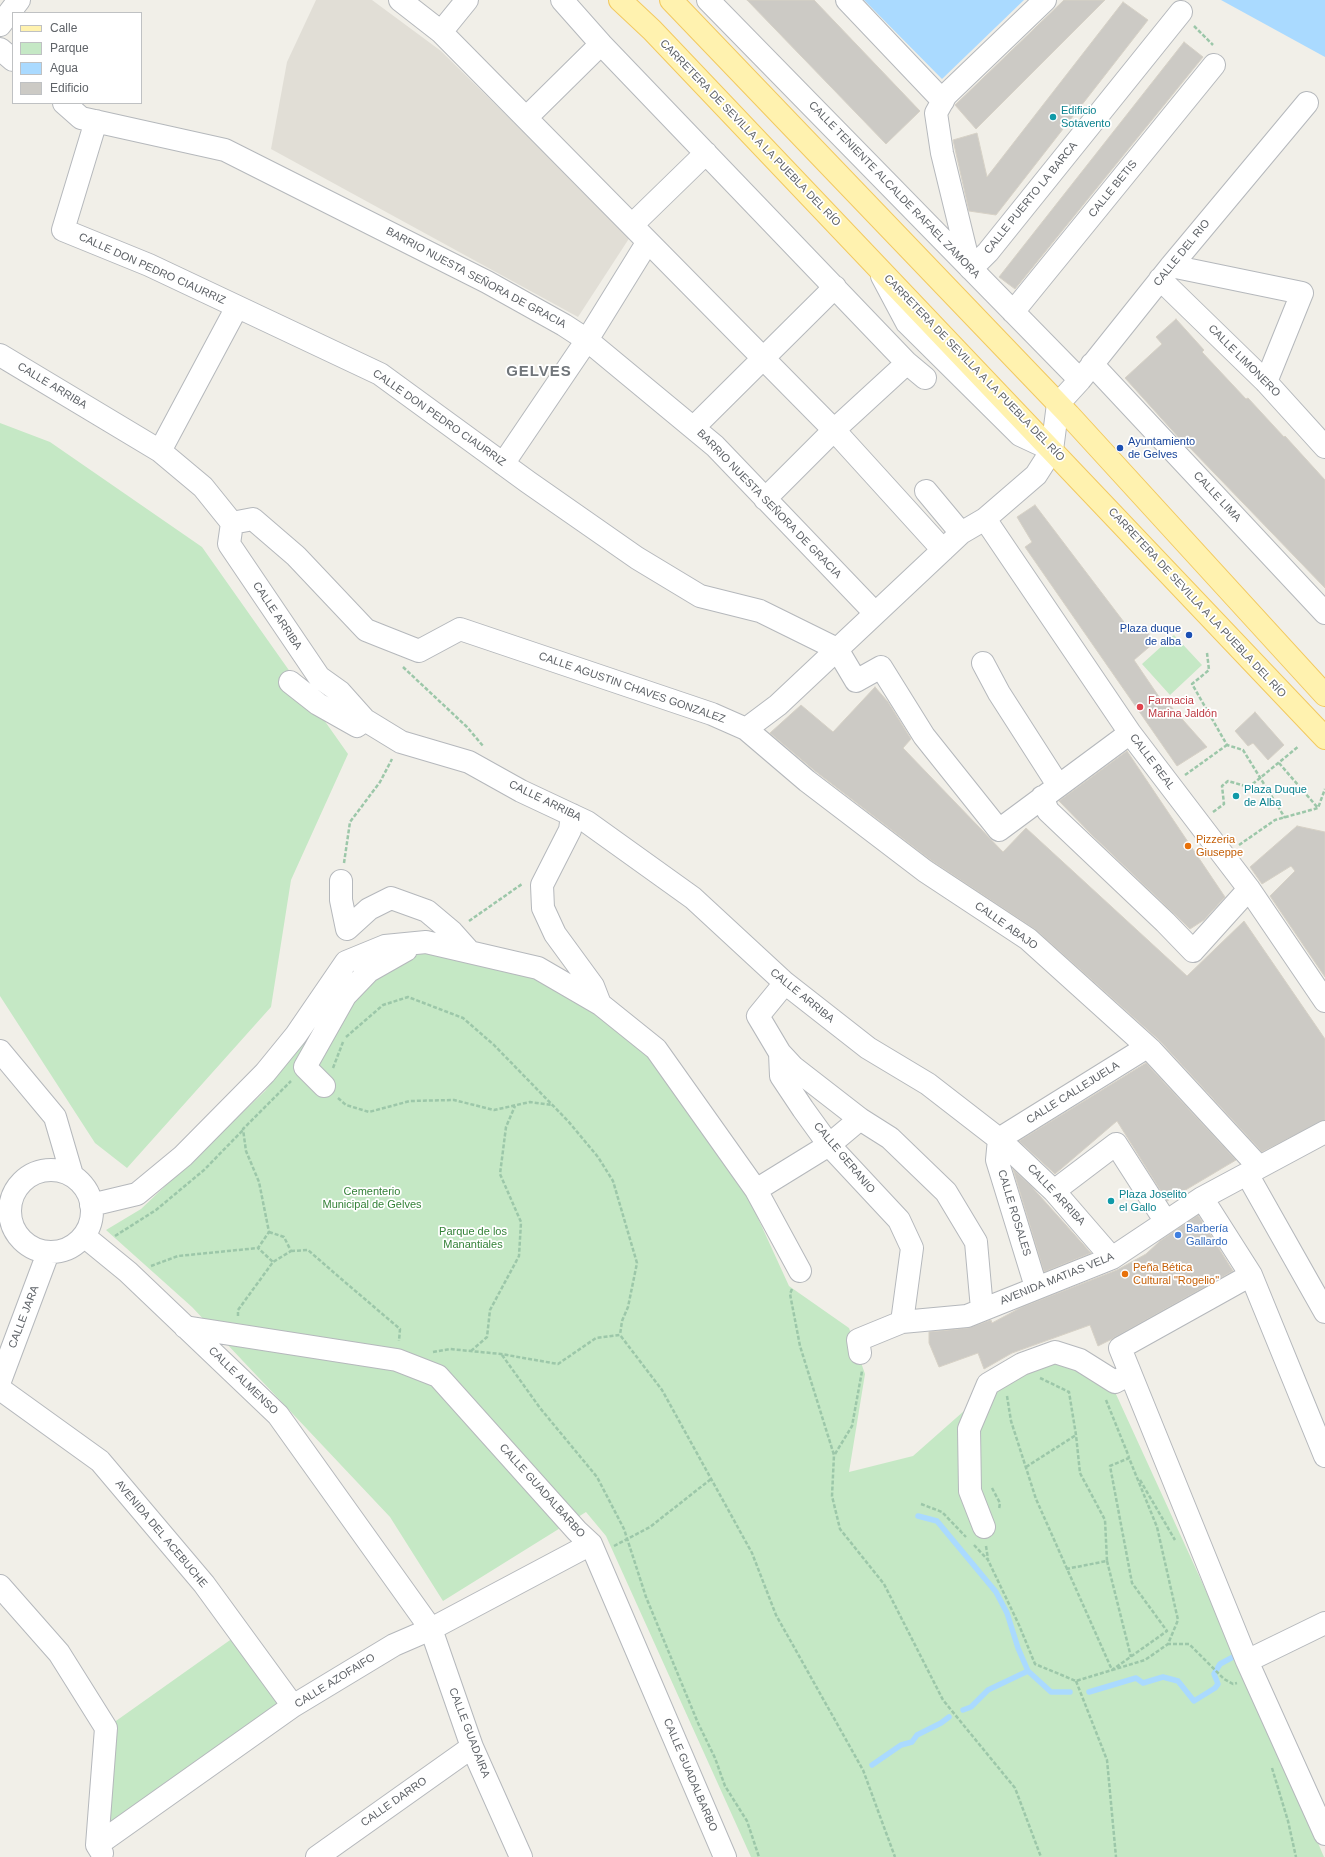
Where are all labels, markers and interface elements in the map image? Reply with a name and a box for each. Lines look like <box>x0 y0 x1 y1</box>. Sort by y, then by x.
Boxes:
legend <box>12 12 142 104</box>
text: Calle <box>50 21 77 35</box>
street label: CARRETERA DE SEVILLA A LA PUEBLA DEL RÍO <box>657 37 843 229</box>
text: Parque <box>50 41 89 55</box>
text: Agua <box>50 61 78 75</box>
text: Edificio <box>50 81 89 95</box>
street label: CALLE TENIENTE ALCALDE RAFAEL ZAMORA <box>806 99 982 281</box>
place label: Edificio Sotavento <box>1061 104 1111 130</box>
marker: Edificio Sotavento <box>1048 112 1058 122</box>
street label: CALLE PUERTO LA BARCA <box>982 139 1080 257</box>
street label: CALLE BETIS <box>1086 158 1140 220</box>
street label: CALLE DEL RIO <box>1151 217 1213 289</box>
street label: BARRIO NUESTA SEÑORA DE GRACIA <box>384 225 568 331</box>
street label: CALLE DON PEDRO CIAURRIZ <box>76 231 228 307</box>
street label: CARRETERA DE SEVILLA A LA PUEBLA DEL RÍO <box>881 272 1067 464</box>
street label: CALLE LIMONERO <box>1205 322 1283 400</box>
street label: CALLE ARRIBA <box>15 360 89 412</box>
district label: GELVES <box>506 363 572 381</box>
street label: CALLE DON PEDRO CIAURRIZ <box>370 367 508 469</box>
street label: BARRIO NUESTA SEÑORA DE GRACIA <box>694 427 844 581</box>
place label: Ayuntamiento de Gelves <box>1128 435 1195 461</box>
marker: Ayuntamiento de Gelves <box>1115 443 1125 453</box>
street label: CALLE LIMA <box>1190 469 1244 525</box>
street label: CARRETERA DE SEVILLA A LA PUEBLA DEL RÍO <box>1105 506 1289 700</box>
street label: CALLE ARRIBA <box>249 580 305 652</box>
place label: Plaza duque de alba <box>1120 622 1181 648</box>
marker: Plaza duque de alba <box>1184 630 1194 640</box>
street label: CALLE AGUSTIN CHAVES GONZALEZ <box>537 650 727 726</box>
place label: Farmacia Marina Jaldón <box>1148 694 1217 720</box>
marker: Farmacia Marina Jaldón <box>1135 702 1145 712</box>
street label: CALLE REAL <box>1127 731 1177 793</box>
street label: CALLE ARRIBA <box>507 778 583 824</box>
place label: Plaza Duque de Alba <box>1244 783 1307 809</box>
marker: Plaza Duque de Alba <box>1231 791 1241 801</box>
place label: Pizzeria Giuseppe <box>1196 833 1243 859</box>
marker: Pizzeria Giuseppe <box>1183 841 1193 851</box>
street label: CALLE ABAJO <box>972 899 1040 953</box>
street label: CALLE ARRIBA <box>767 966 837 1026</box>
street label: CALLE CALLEJUELA <box>1024 1059 1122 1127</box>
street label: CALLE GERANIO <box>810 1120 878 1196</box>
street label: CALLE ARRIBA <box>1024 1162 1088 1228</box>
street label: CALLE ROSALES <box>995 1168 1033 1258</box>
park label: Cementerio Municipal de Gelves <box>322 1185 422 1211</box>
place label: Plaza Joselito el Gallo <box>1119 1188 1187 1214</box>
marker: Plaza Joselito el Gallo <box>1106 1196 1116 1206</box>
place label: Barbería Gallardo <box>1186 1222 1228 1248</box>
park label: Parque de los Manantiales <box>439 1225 507 1251</box>
marker: Barbería Gallardo <box>1173 1230 1183 1240</box>
street label: AVENIDA MATIAS VELA <box>998 1250 1116 1308</box>
place label: Peña Bética Cultural "Rogelio" <box>1133 1261 1219 1287</box>
marker: Peña Bética Cultural "Rogelio" <box>1120 1269 1130 1279</box>
street label: CALLE JARA <box>6 1284 42 1350</box>
street label: CALLE ALMENSO <box>205 1344 281 1418</box>
street label: CALLE GUADALBARBO <box>496 1441 588 1541</box>
street label: AVENIDA DEL ACEBUCHE <box>112 1478 210 1590</box>
street label: CALLE AZOFAIFO <box>292 1651 378 1711</box>
street label: CALLE GUADAIRA <box>446 1686 492 1780</box>
street label: CALLE GUADALBARBO <box>660 1716 720 1834</box>
street label: CALLE DARRO <box>358 1774 430 1830</box>

